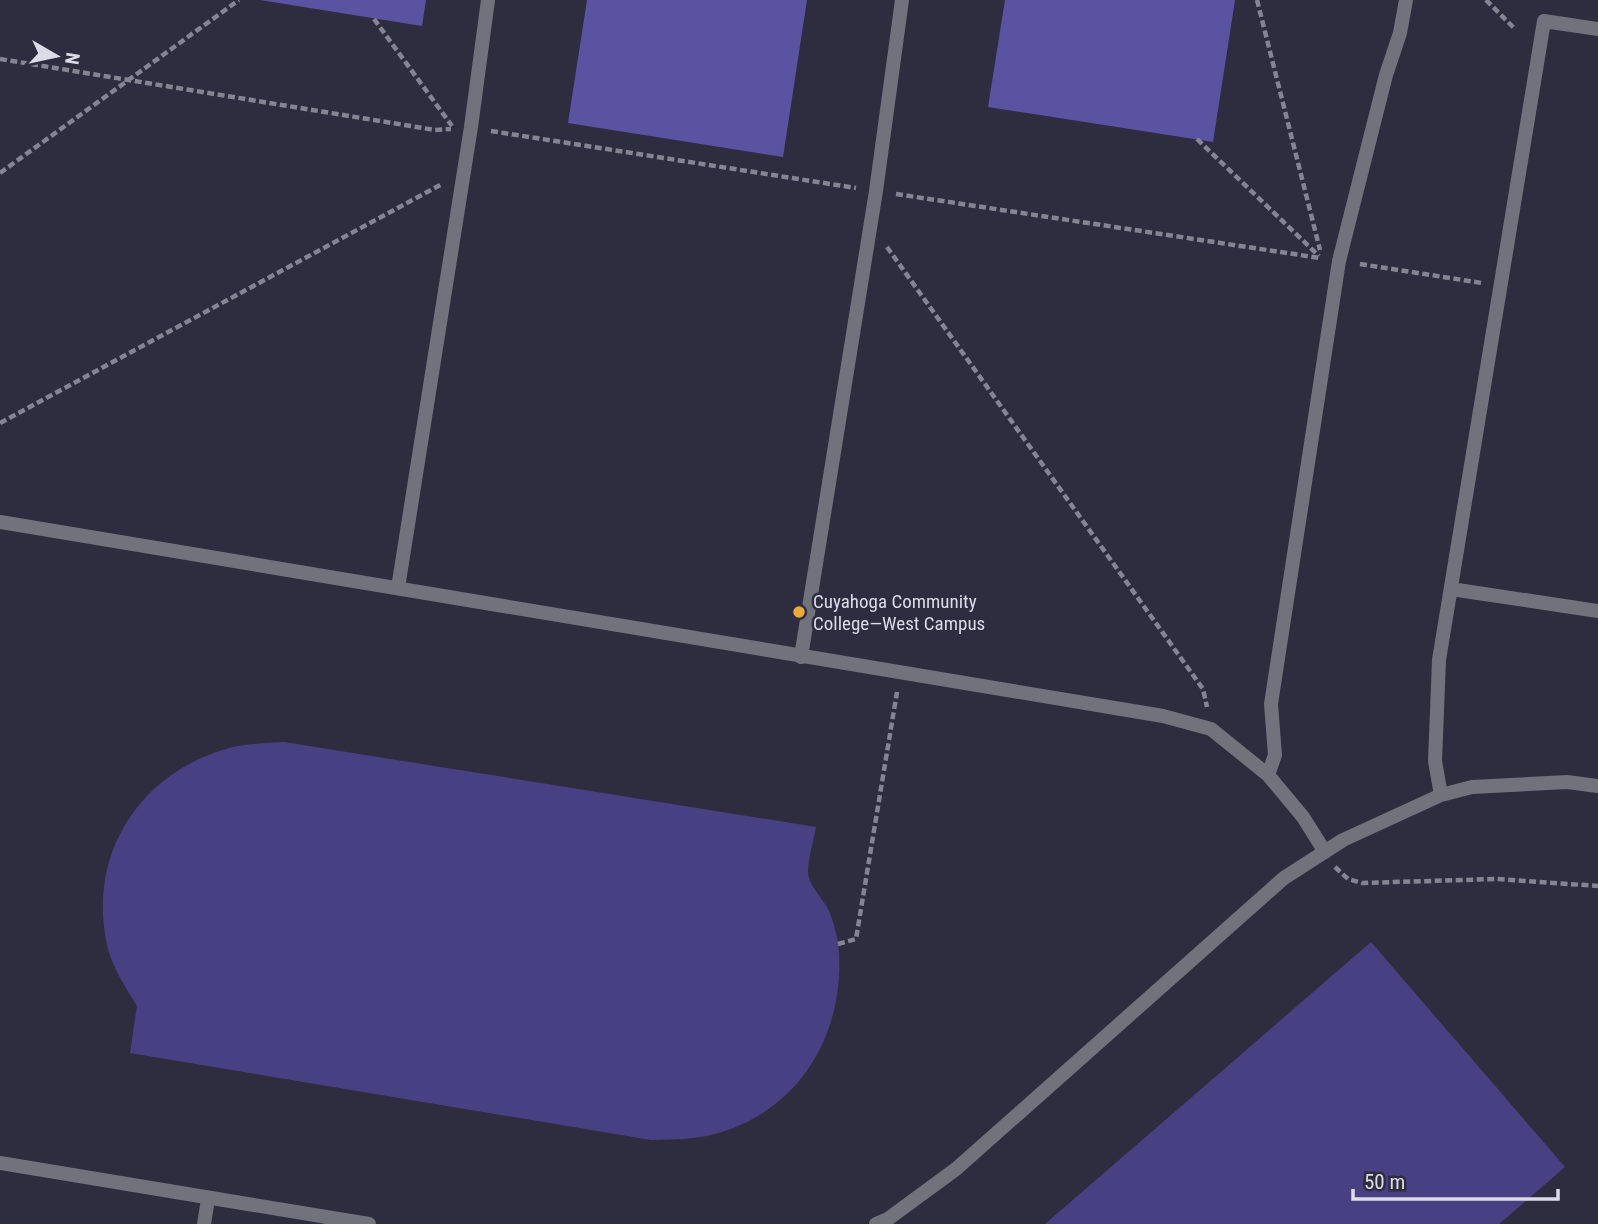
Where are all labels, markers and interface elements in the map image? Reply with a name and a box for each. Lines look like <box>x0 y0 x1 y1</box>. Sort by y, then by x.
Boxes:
north arrow <box>21 21 91 91</box>
text: N <box>60 51 85 66</box>
place label: Cuyahoga Community College—West Campus <box>813 590 985 635</box>
marker: Cuyahoga Community College—West Campus <box>791 604 807 620</box>
scale bar <box>1353 1158 1558 1202</box>
text: 50 m <box>1364 1170 1405 1194</box>

